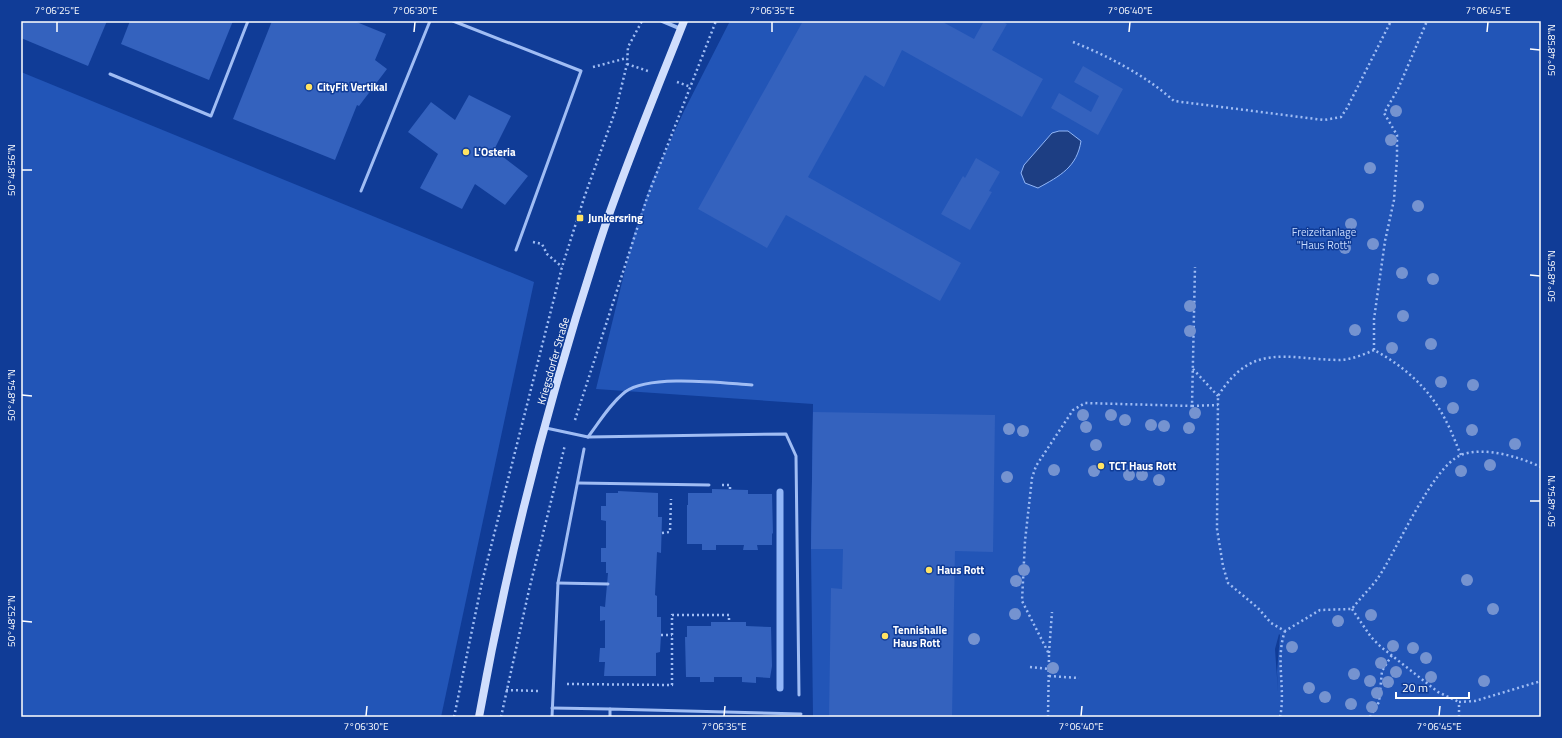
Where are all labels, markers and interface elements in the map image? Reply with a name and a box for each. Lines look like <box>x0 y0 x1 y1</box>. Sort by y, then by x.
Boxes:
text: 7°06'25"E <box>35 3 80 18</box>
text: 7°06'30"E <box>393 3 438 18</box>
text: 7°06'35"E <box>750 3 795 18</box>
text: 7°06'40"E <box>1108 3 1153 18</box>
text: 7°06'45"E <box>1466 3 1511 18</box>
text: 50°48'58"N <box>1544 24 1559 76</box>
place label: CityFit Vertikal <box>317 79 388 95</box>
marker: CityFit Vertikal <box>304 82 314 92</box>
text: 50°48'56"N <box>4 144 19 196</box>
place label: L'Osteria <box>474 144 516 160</box>
marker: L'Osteria <box>461 147 471 157</box>
place label: Junkersring <box>588 210 643 226</box>
marker: Junkersring <box>575 213 585 223</box>
park label: Freizeitanlage "Haus Rott" <box>1292 224 1357 253</box>
text: 50°48'56"N <box>1544 250 1559 302</box>
street label: Kriegsdorfer Straße <box>533 315 573 407</box>
text: 50°48'54"N <box>4 369 19 421</box>
place label: TCT Haus Rott <box>1109 458 1176 474</box>
marker: TCT Haus Rott <box>1096 461 1106 471</box>
text: 50°48'54"N <box>1544 475 1559 527</box>
place label: Haus Rott <box>937 562 984 578</box>
marker: Haus Rott <box>924 565 934 575</box>
text: 50°48'52"N <box>4 595 19 647</box>
place label: Tennishalle Haus Rott <box>893 622 947 651</box>
marker: Tennishalle Haus Rott <box>880 631 890 641</box>
scale bar <box>1396 674 1469 700</box>
text: 20 m <box>1402 678 1428 697</box>
text: 7°06'30"E <box>344 719 389 734</box>
text: 7°06'35"E <box>702 719 747 734</box>
text: 7°06'40"E <box>1059 719 1104 734</box>
text: 7°06'45"E <box>1417 719 1462 734</box>

